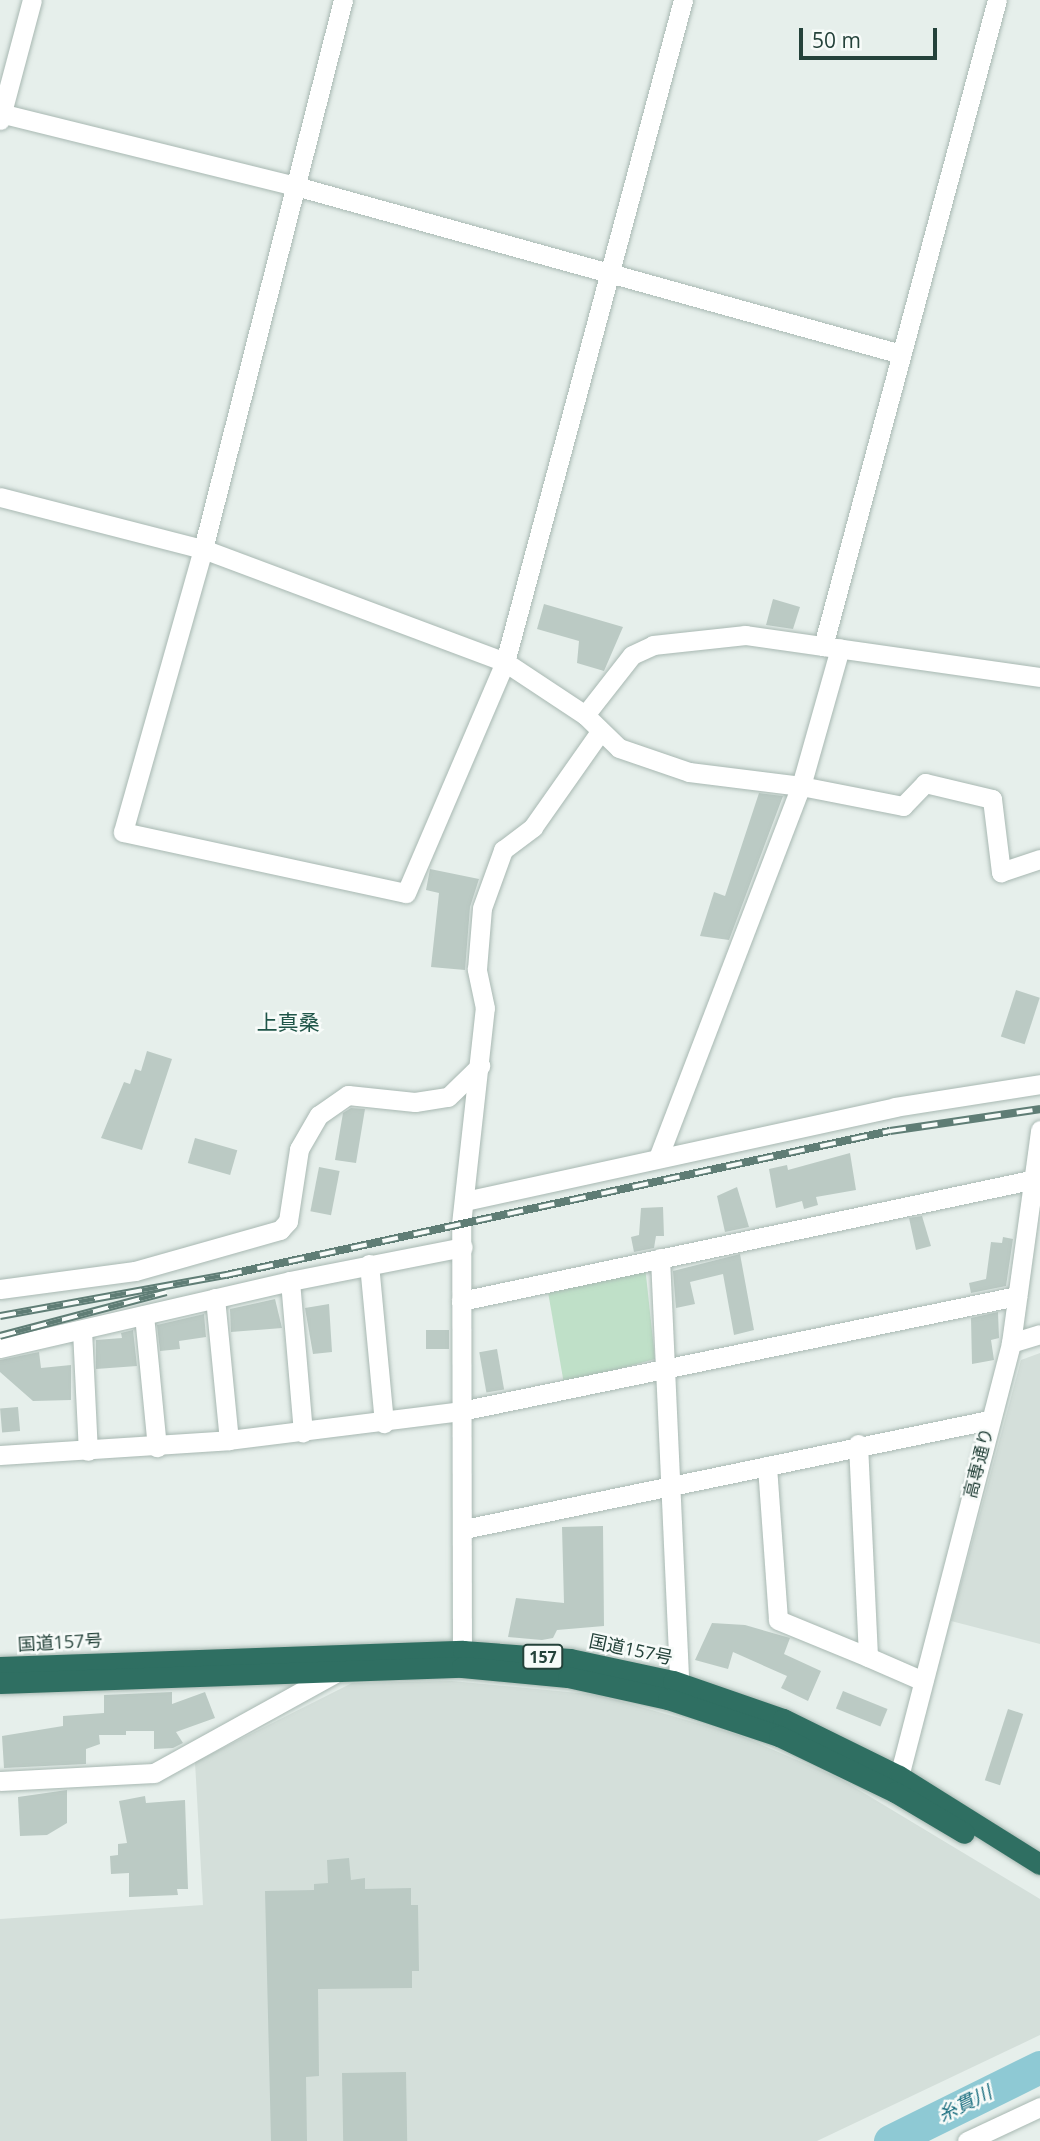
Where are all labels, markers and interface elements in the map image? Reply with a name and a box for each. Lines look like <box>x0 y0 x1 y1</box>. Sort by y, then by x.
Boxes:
scale bar <box>802 14 940 58</box>
text: 50 m <box>812 26 861 54</box>
district label: 上真桑 <box>257 1009 319 1035</box>
street label: 高専通り <box>959 1425 997 1501</box>
street label: 国道157号 <box>17 1629 103 1655</box>
street label: 国道157号 <box>587 1630 675 1668</box>
road number: 157 <box>522 1644 564 1670</box>
water label: 糸貫川 <box>934 2081 996 2127</box>

